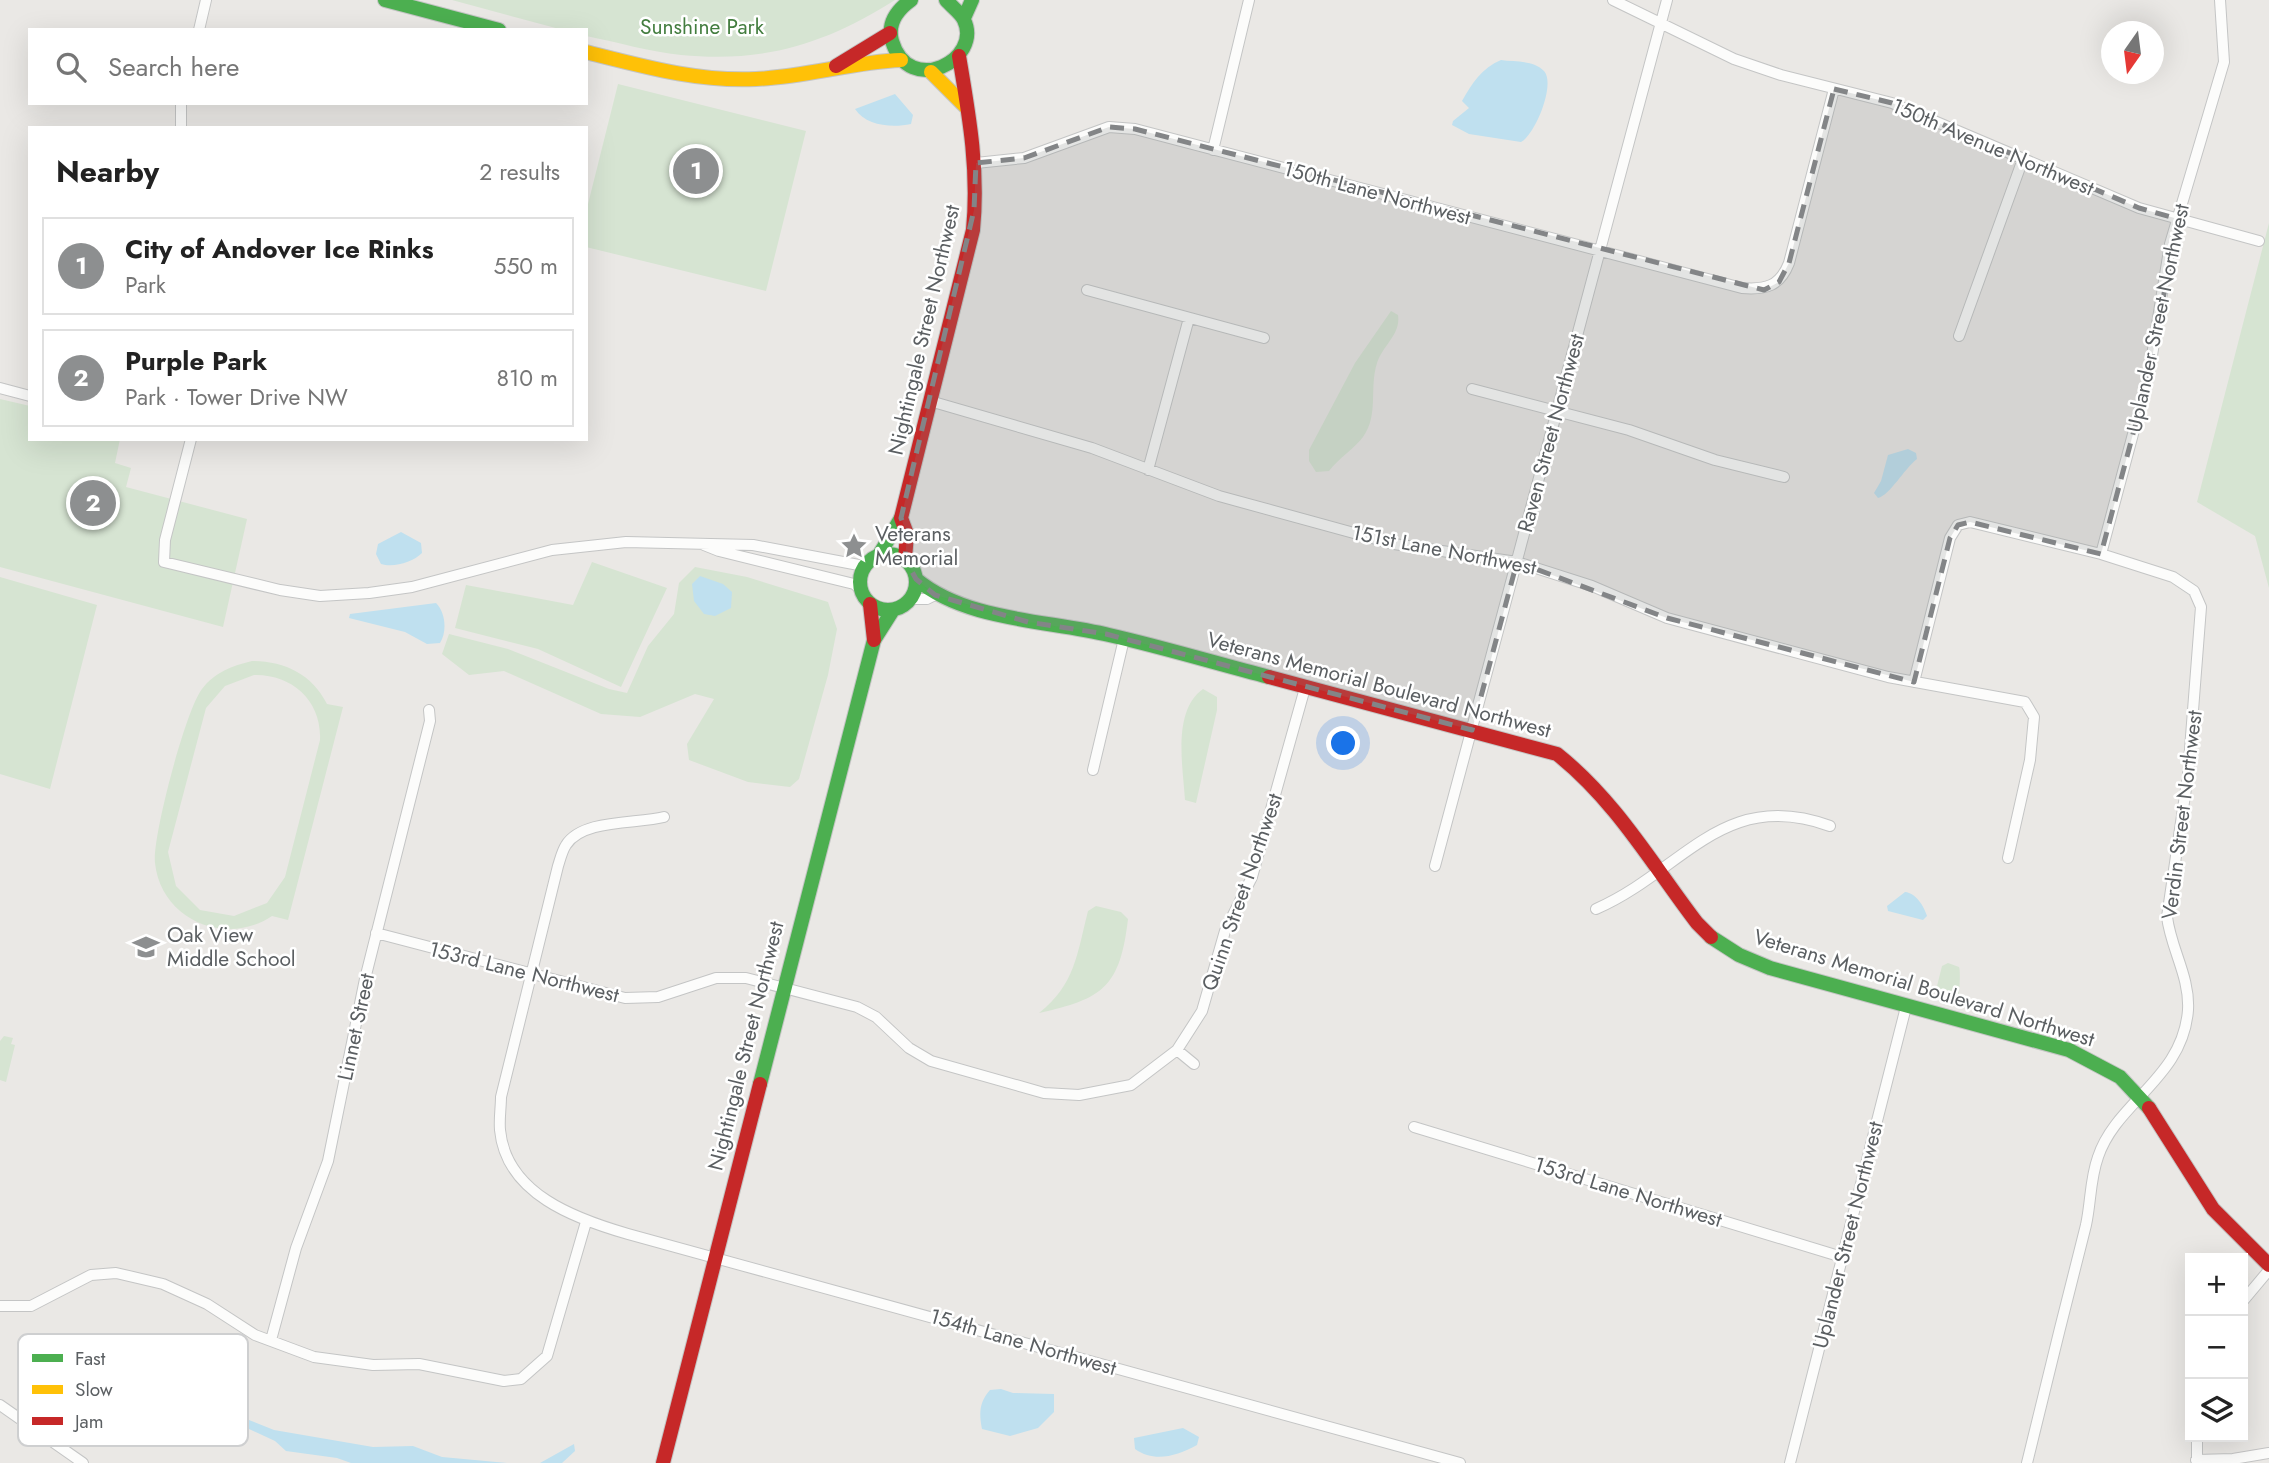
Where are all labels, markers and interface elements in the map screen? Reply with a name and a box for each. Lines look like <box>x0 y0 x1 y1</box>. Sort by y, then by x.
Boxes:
park label: Sunshine Park <box>640 12 765 42</box>
north arrow <box>2101 21 2164 84</box>
search box <box>28 28 588 105</box>
icon: search <box>52 48 90 86</box>
text: Search here <box>108 48 240 86</box>
street label: 150th Avenue Northwest <box>1887 91 2099 203</box>
pin: 1 <box>673 145 719 197</box>
text: Nearby <box>56 150 159 193</box>
street label: 150th Lane Northwest <box>1280 154 1474 232</box>
text: 2 results <box>479 155 560 189</box>
street label: Uplander Street Northwest <box>2119 201 2197 435</box>
street label: Nightingale Street Northwest <box>881 202 967 458</box>
text: City of Andover Ice Rinks <box>125 230 434 268</box>
text: 1 <box>75 249 87 283</box>
text: 550 m <box>493 249 558 283</box>
text: Park <box>125 268 166 302</box>
street label: Raven Street Northwest <box>1510 330 1592 536</box>
text: Purple Park <box>125 342 267 380</box>
text: 2 <box>73 361 89 395</box>
text: 810 m <box>496 361 558 395</box>
text: Park · Tower Drive NW <box>125 380 348 414</box>
pin: 2 <box>70 477 116 529</box>
street label: 151st Lane Northwest <box>1349 517 1539 583</box>
place label: Veterans Memorial <box>875 519 958 573</box>
place icon: Veterans Memorial <box>839 531 869 561</box>
street label: Veterans Memorial Boulevard Northwest <box>1204 625 1554 745</box>
street label: Verdin Street Northwest <box>2154 709 2210 921</box>
your location <box>1326 726 1360 760</box>
street label: Quinn Street Northwest <box>1194 789 1290 995</box>
street label: Nightingale Street Northwest <box>700 918 792 1174</box>
place label: Oak View Middle School <box>167 920 296 974</box>
street label: Veterans Memorial Boulevard Northwest <box>1750 922 2098 1054</box>
school or university icon: Oak View Middle School <box>131 932 161 962</box>
street label: 153rd Lane Northwest <box>426 934 622 1010</box>
street label: Linnet Street <box>330 970 382 1084</box>
street label: Uplander Street Northwest <box>1805 1118 1891 1352</box>
street label: 153rd Lane Northwest <box>1530 1149 1726 1235</box>
map controls <box>2185 1253 2248 1442</box>
button: + <box>2185 1253 2248 1316</box>
street label: 154th Lane Northwest <box>926 1301 1120 1383</box>
button: − <box>2185 1316 2248 1379</box>
legend <box>18 1334 248 1446</box>
text: Fast <box>75 1345 106 1372</box>
text: Slow <box>75 1376 113 1403</box>
button: layers <box>2185 1379 2248 1442</box>
text: Jam <box>72 1408 104 1435</box>

